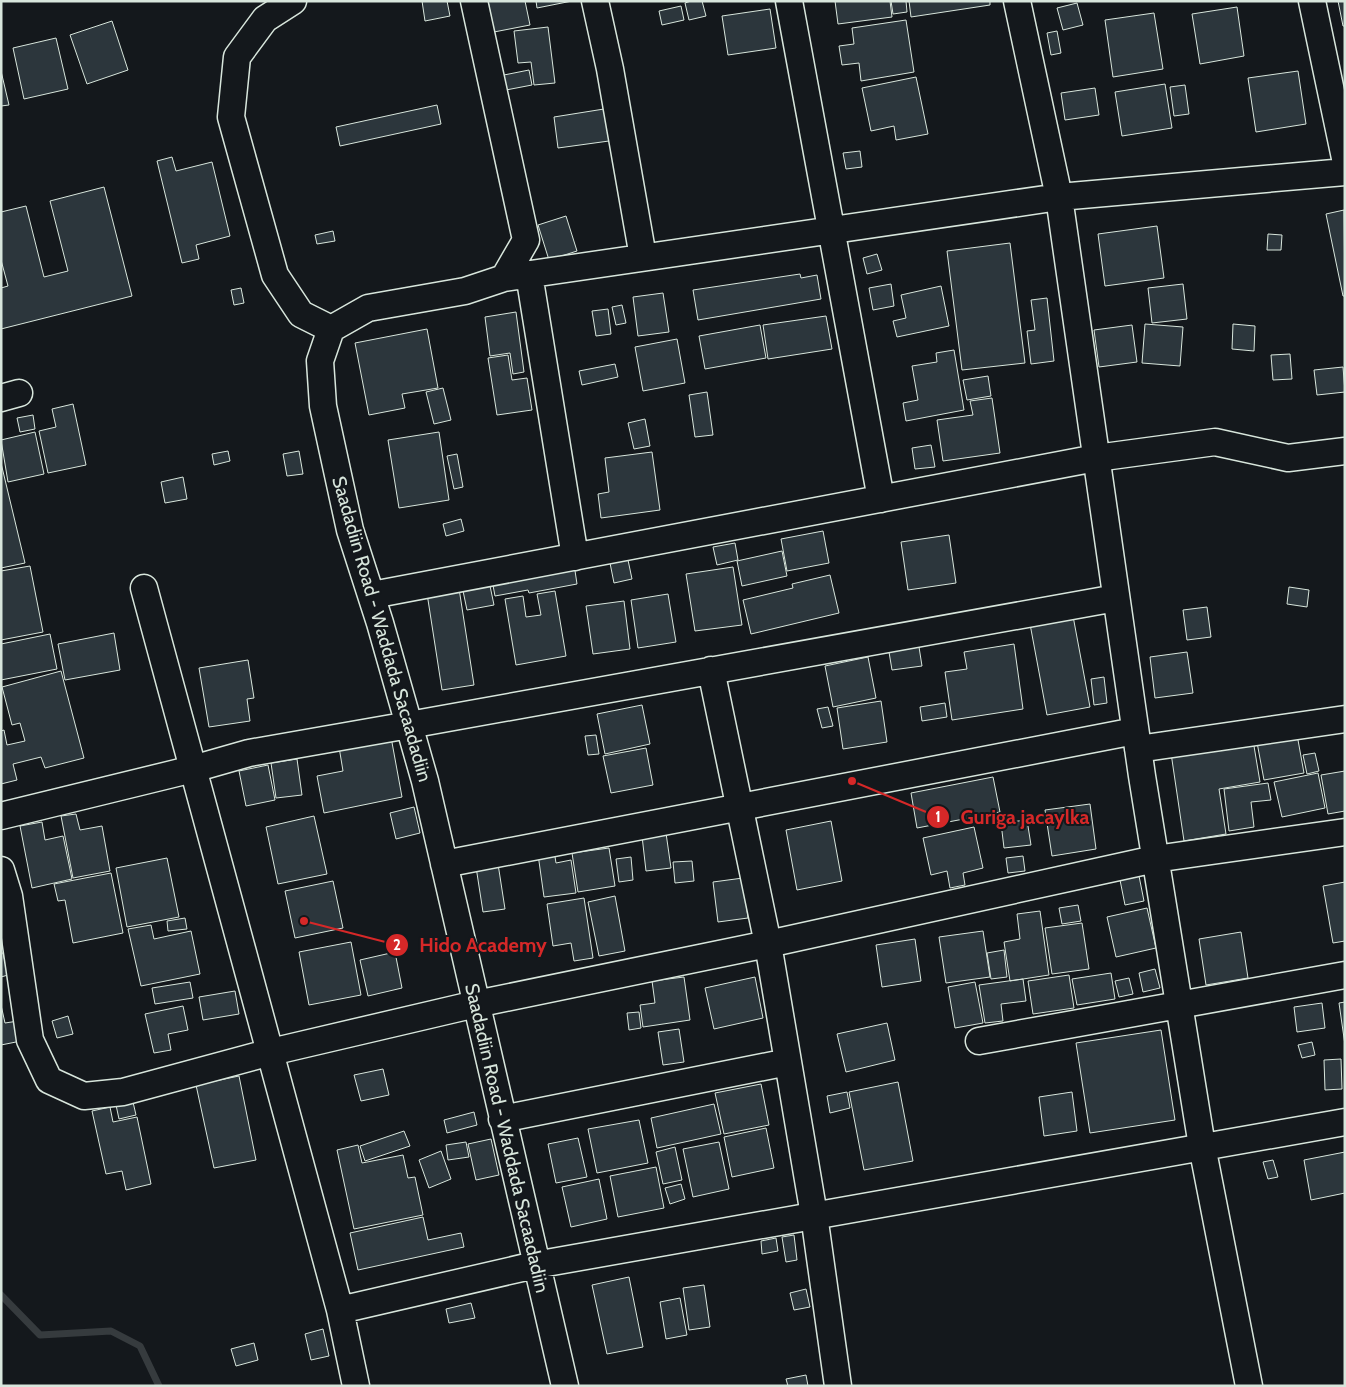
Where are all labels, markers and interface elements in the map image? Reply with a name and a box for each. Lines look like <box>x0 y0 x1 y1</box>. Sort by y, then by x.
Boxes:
street label: Saadadiin Road - Waddada Sacaadadiin <box>327 474 437 784</box>
callout: Guriga jacaylka <box>925 799 1099 834</box>
text: Guriga jacaylka <box>960 805 1090 829</box>
text: 1 <box>935 808 941 826</box>
callout: Hido Academy <box>385 928 557 963</box>
text: Hido Academy <box>419 933 547 957</box>
text: 2 <box>393 936 401 954</box>
street label: Saadadiin Road - Waddada Sacaadadiin <box>460 981 554 1295</box>

